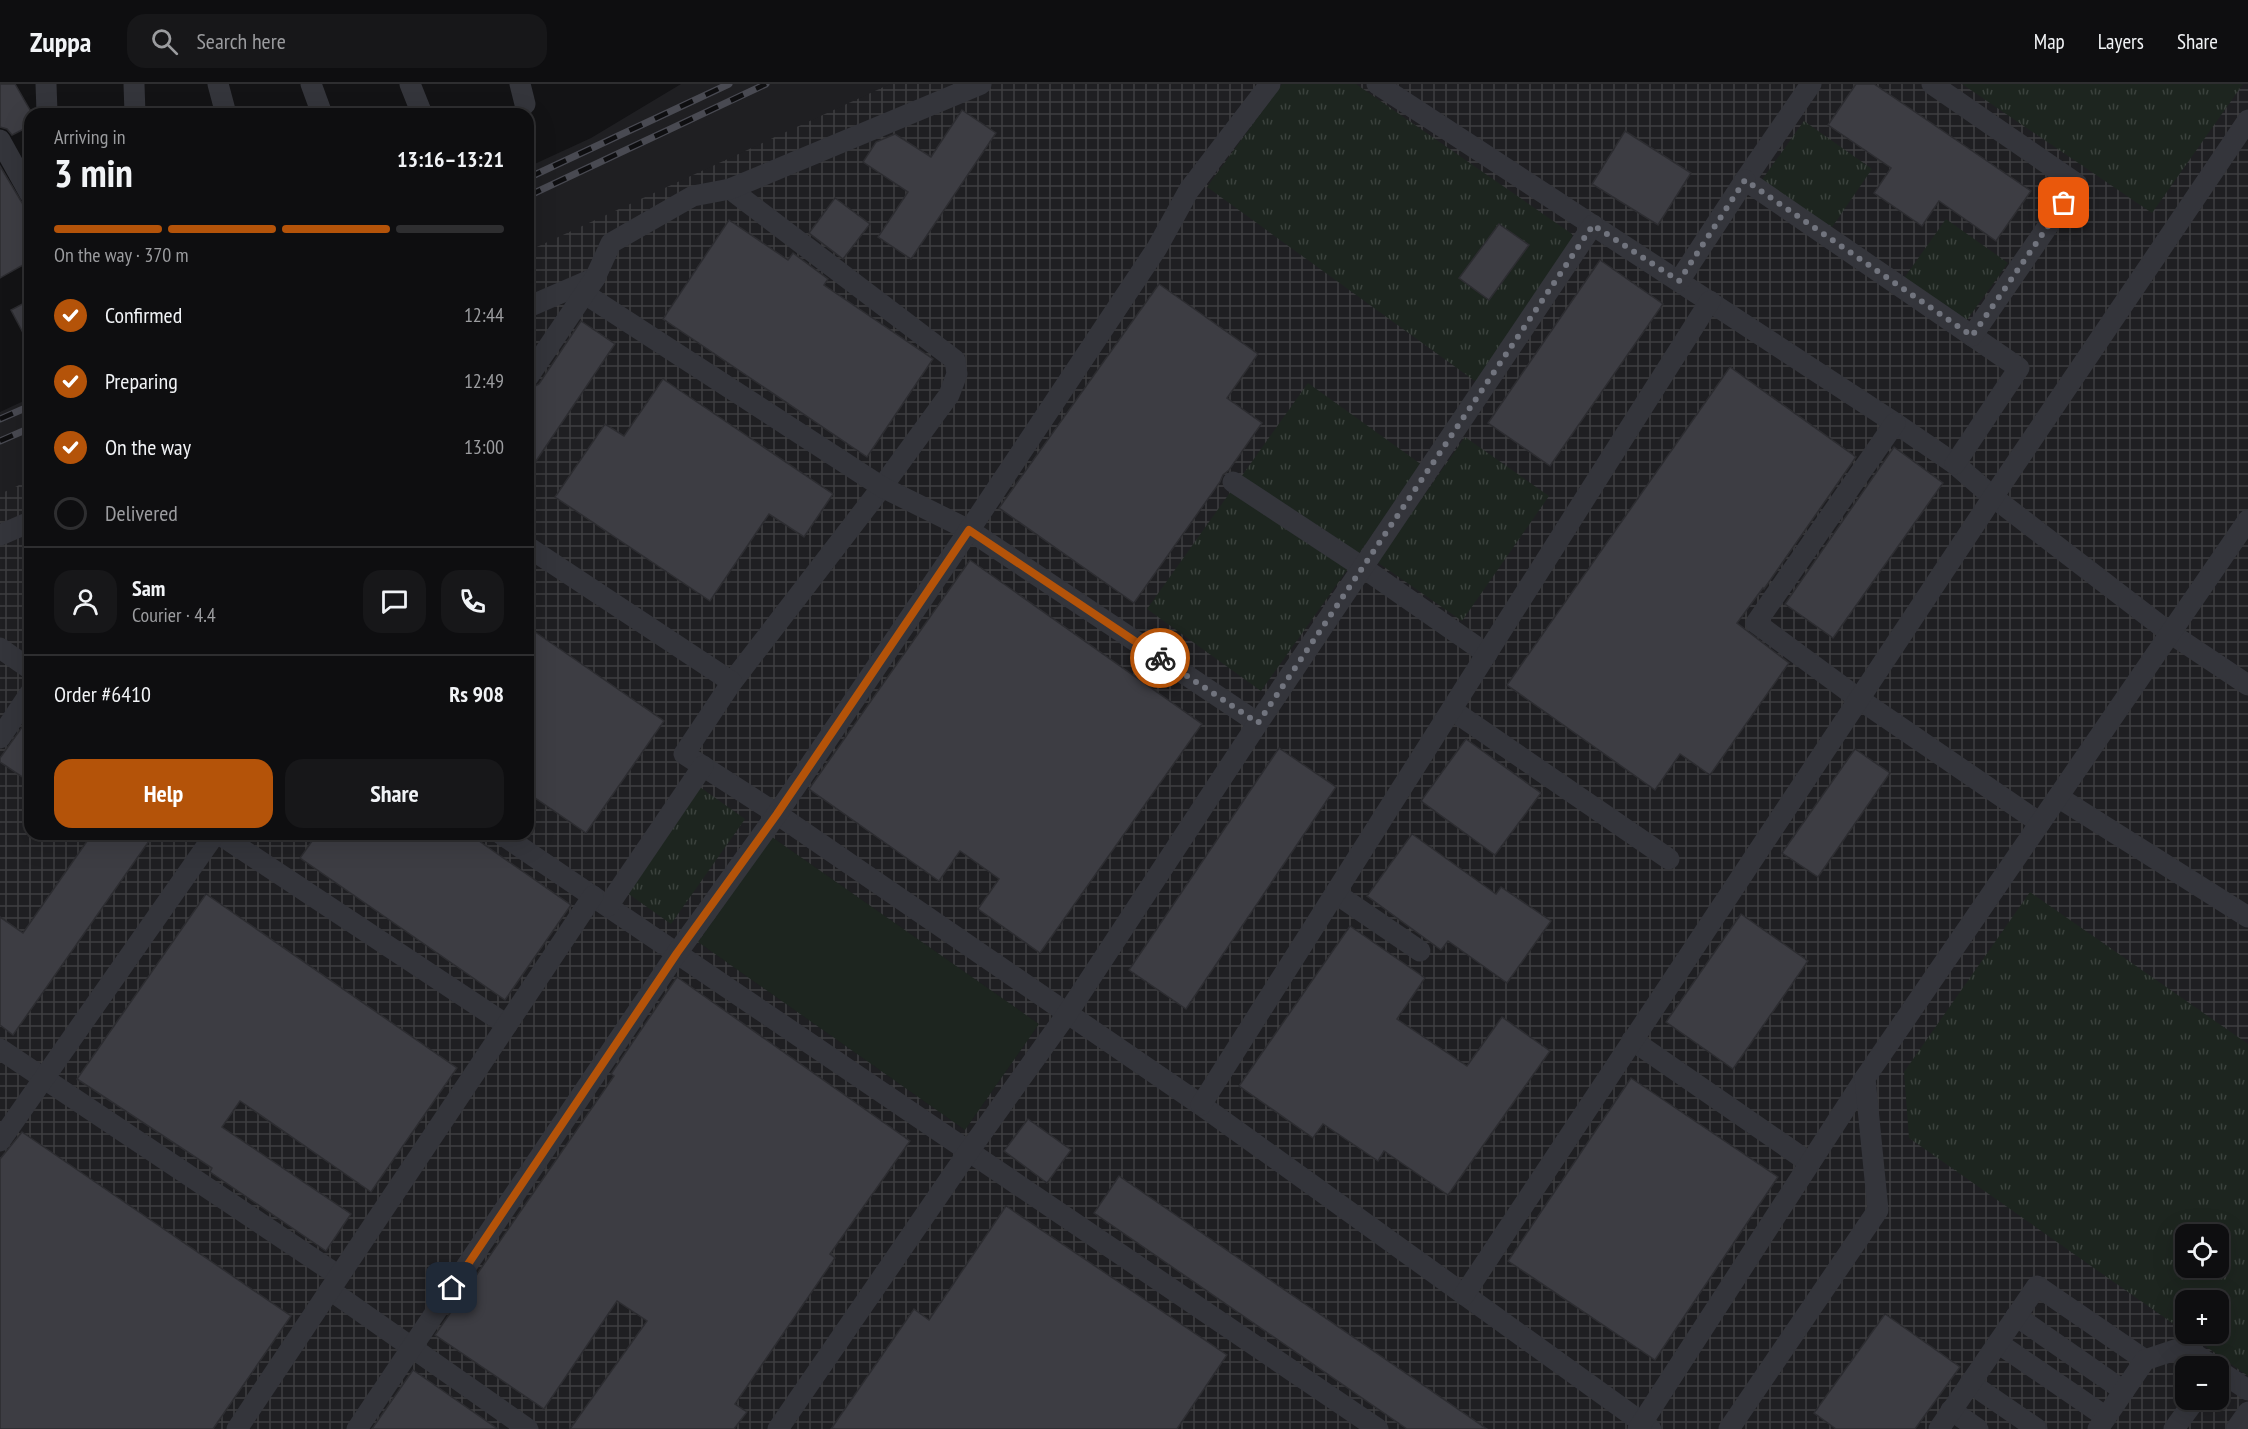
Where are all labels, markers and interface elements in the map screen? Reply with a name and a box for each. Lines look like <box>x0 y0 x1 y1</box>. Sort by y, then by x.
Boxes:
search box <box>127 14 547 68</box>
text: Zuppa <box>30 23 91 60</box>
icon: search <box>148 25 181 58</box>
text: Search here <box>196 27 286 55</box>
text: Map <box>2034 28 2065 55</box>
text: Layers <box>2098 28 2144 55</box>
text: Share <box>2177 28 2218 55</box>
text: Arriving in <box>54 124 126 150</box>
text: 13:16–13:21 <box>397 145 504 173</box>
text: 3 min <box>54 147 133 198</box>
pin <box>2038 177 2089 228</box>
icon: bag <box>2047 186 2080 219</box>
text: On the way · 370 m <box>54 242 189 268</box>
icon: check <box>54 299 87 332</box>
text: Confirmed <box>105 301 182 329</box>
text: 12:44 <box>464 302 504 328</box>
icon: check <box>54 365 87 398</box>
text: Preparing <box>105 367 178 395</box>
text: 12:49 <box>464 368 504 394</box>
icon: check <box>54 431 87 464</box>
text: On the way <box>105 433 191 461</box>
text: 13:00 <box>464 434 504 460</box>
text: Delivered <box>105 499 178 527</box>
button: person <box>54 570 117 633</box>
button: chat <box>363 570 426 633</box>
button: phone <box>441 570 504 633</box>
text: Sam <box>132 574 165 602</box>
text: Courier · 4.4 <box>132 602 216 628</box>
courier <box>1130 628 1190 688</box>
icon: bike <box>1144 642 1177 675</box>
text: Order #6410 <box>54 680 151 708</box>
text: Rs 908 <box>449 680 504 708</box>
button: Help <box>54 759 273 828</box>
button: Share <box>285 759 504 828</box>
map controls <box>2175 1224 2229 1410</box>
button: locate <box>2175 1224 2229 1278</box>
pin <box>426 1262 477 1313</box>
icon: home <box>435 1271 468 1304</box>
button: + <box>2175 1290 2229 1344</box>
button: − <box>2175 1356 2229 1410</box>

